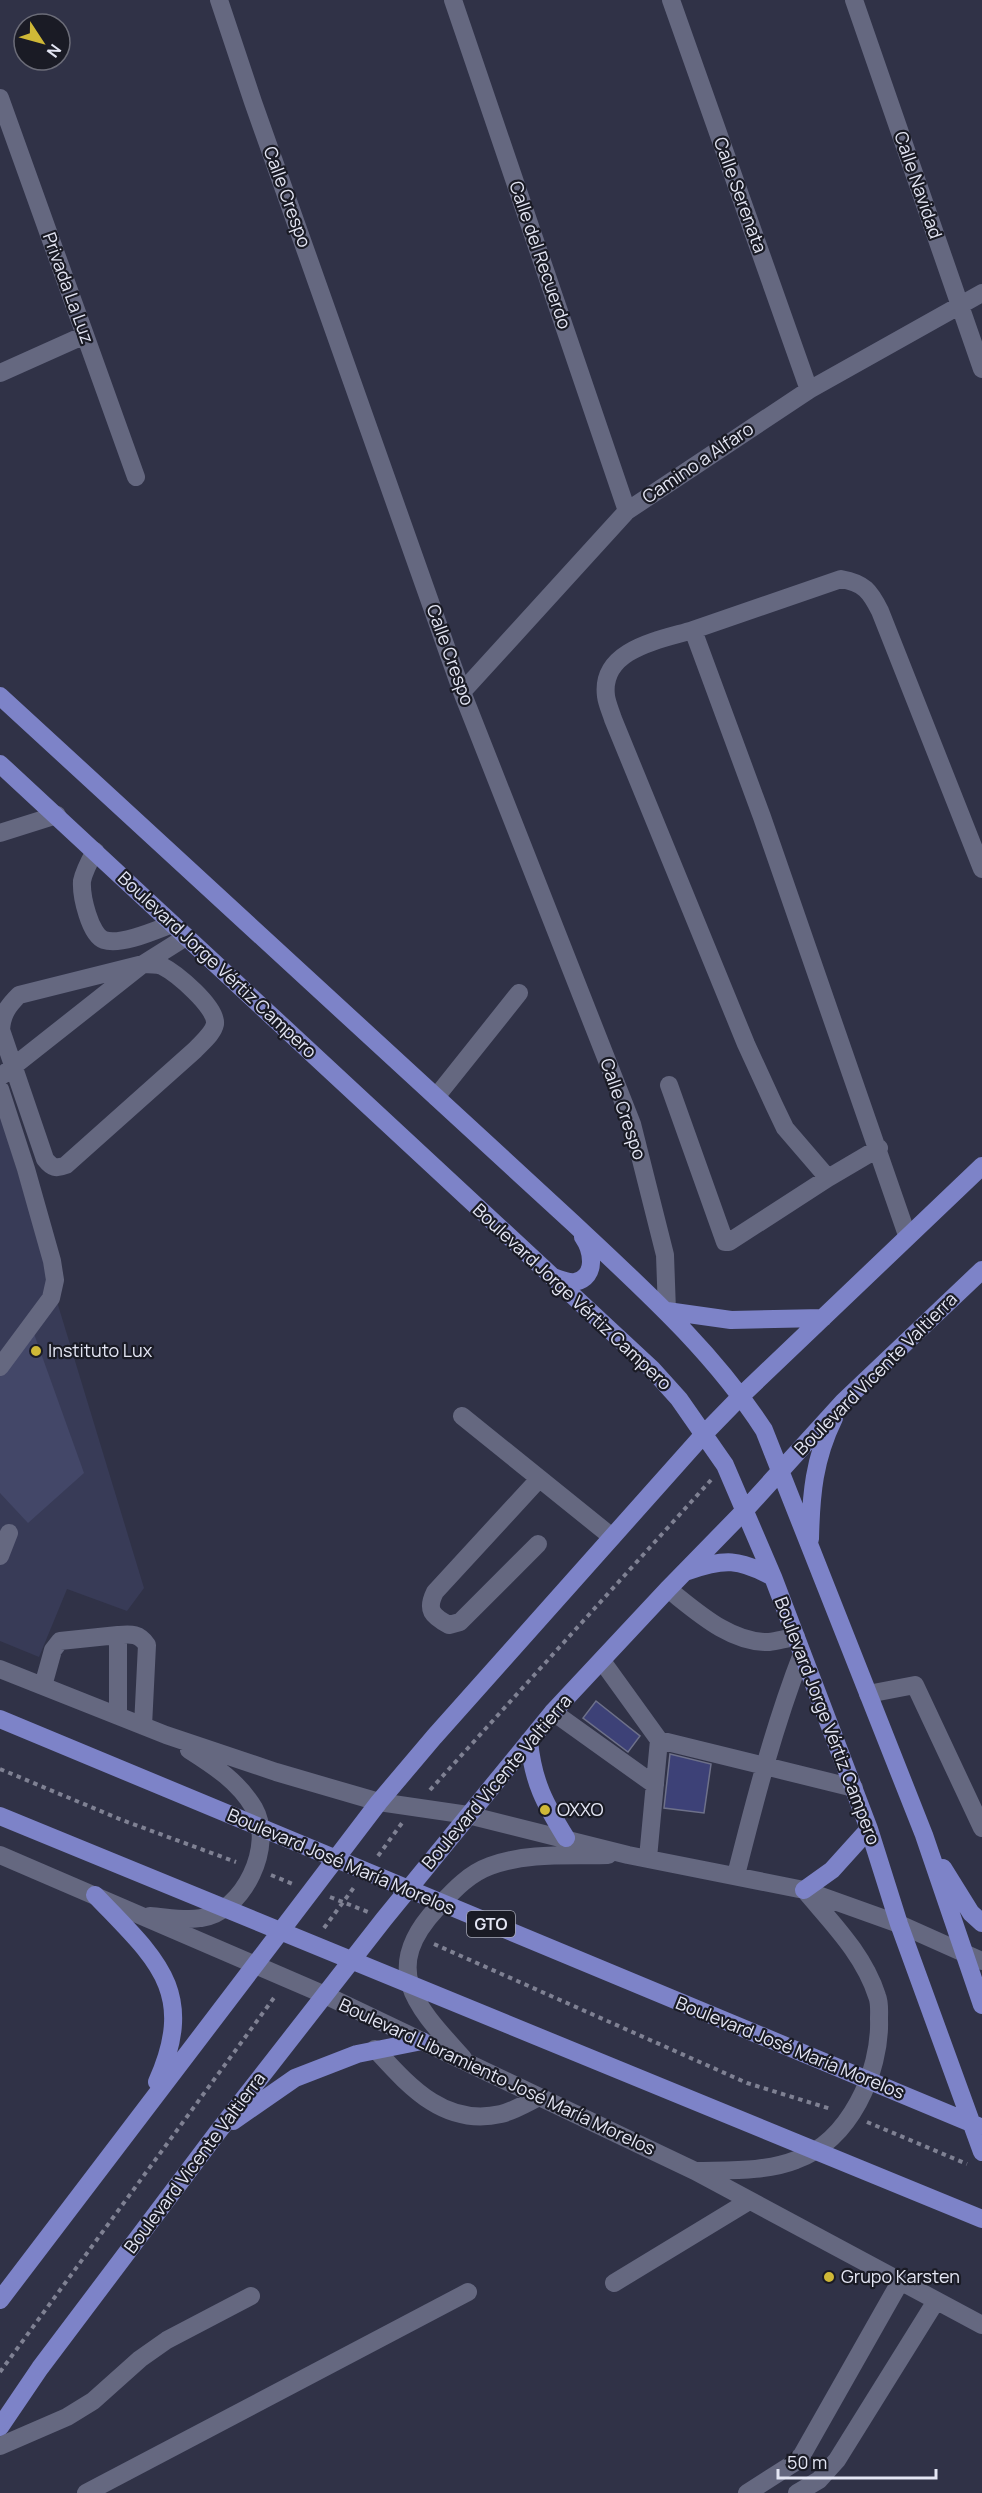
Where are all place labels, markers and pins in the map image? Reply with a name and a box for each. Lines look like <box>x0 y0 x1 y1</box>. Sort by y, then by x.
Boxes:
place label: Instituto Lux <box>48 1338 153 1362</box>
marker: Instituto Lux <box>29 1344 43 1358</box>
place label: OXXO <box>557 1797 603 1821</box>
marker: OXXO <box>538 1803 552 1817</box>
place label: Grupo Karsten <box>841 2264 960 2288</box>
marker: Grupo Karsten <box>822 2270 836 2284</box>

